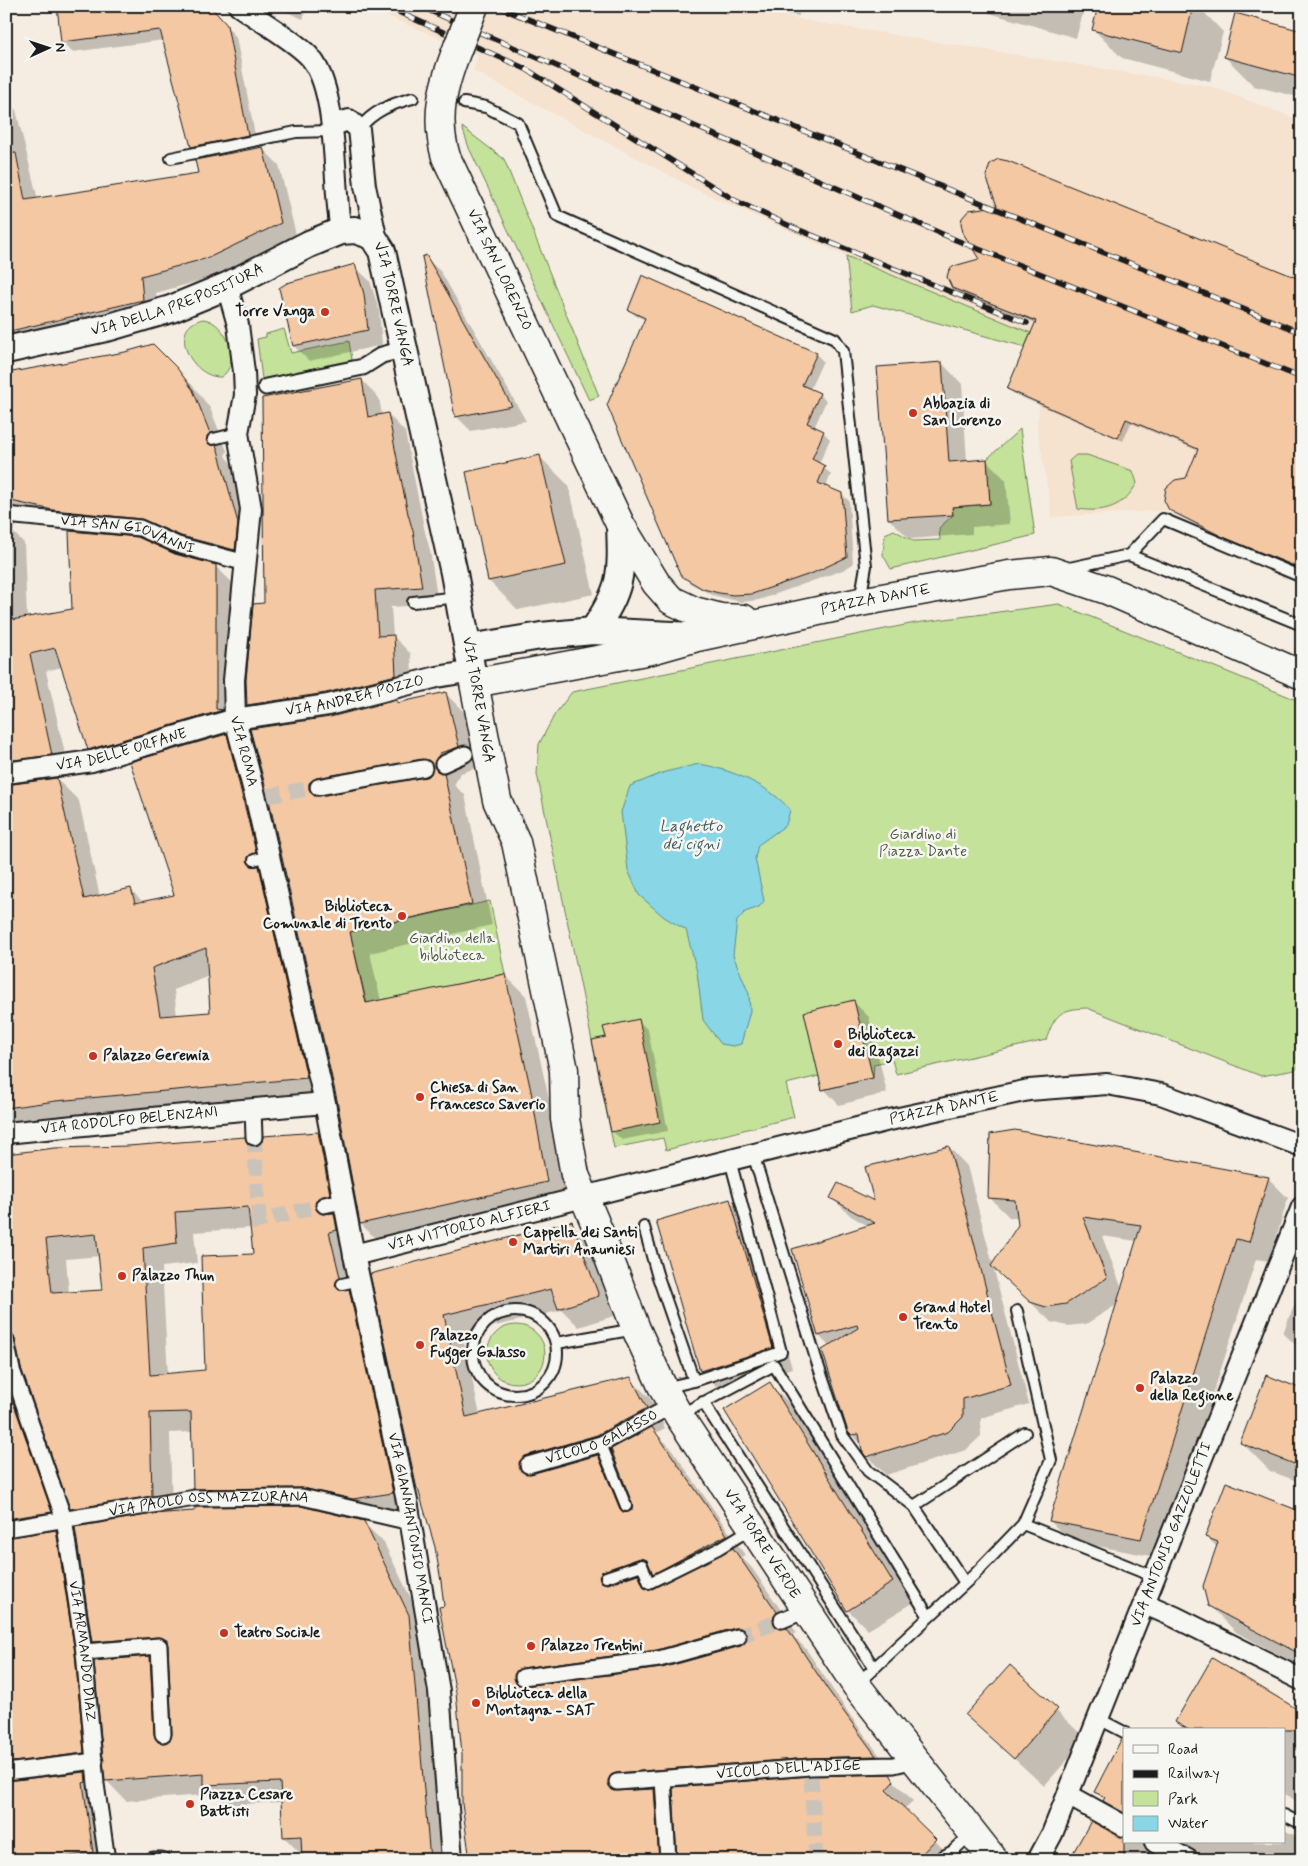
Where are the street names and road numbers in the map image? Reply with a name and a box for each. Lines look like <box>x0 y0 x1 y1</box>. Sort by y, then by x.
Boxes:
street label: VIA SAN LORENZO <box>462 206 537 334</box>
street label: VIA TORRE VANGA <box>369 238 418 369</box>
street label: VIA DELLA PREPOSITURA <box>89 259 267 341</box>
street label: VIA SAN GIOVANNI <box>60 510 197 559</box>
street label: PIAZZA DANTE <box>819 579 932 620</box>
street label: VIA TORRE VANGA <box>457 635 499 765</box>
street label: VIA ANDREA POZZO <box>284 671 426 721</box>
street label: VIA ROMA <box>225 714 262 789</box>
street label: VIA DELLE ORFANE <box>55 724 190 776</box>
street label: PIAZZA DANTE <box>888 1087 1001 1130</box>
street label: VIA RODOLFO BELENZANI <box>40 1102 219 1139</box>
street label: VIA VITTORIO ALFIERI <box>386 1196 553 1256</box>
street label: VICOLO GALASSO <box>543 1405 661 1469</box>
street label: VIA GIANNANTONIO MANCI <box>383 1431 438 1626</box>
street label: VIA ANTONIO GAZZOLETTI <box>1126 1439 1217 1630</box>
street label: VIA TORRE VERDE <box>719 1485 805 1603</box>
street label: VIA PAOLO OSS MAZZURANA <box>108 1487 311 1522</box>
street label: VIA ARMANDO DIAZ <box>63 1579 100 1723</box>
street label: VICOLO DELL'ADIGE <box>716 1756 861 1784</box>

